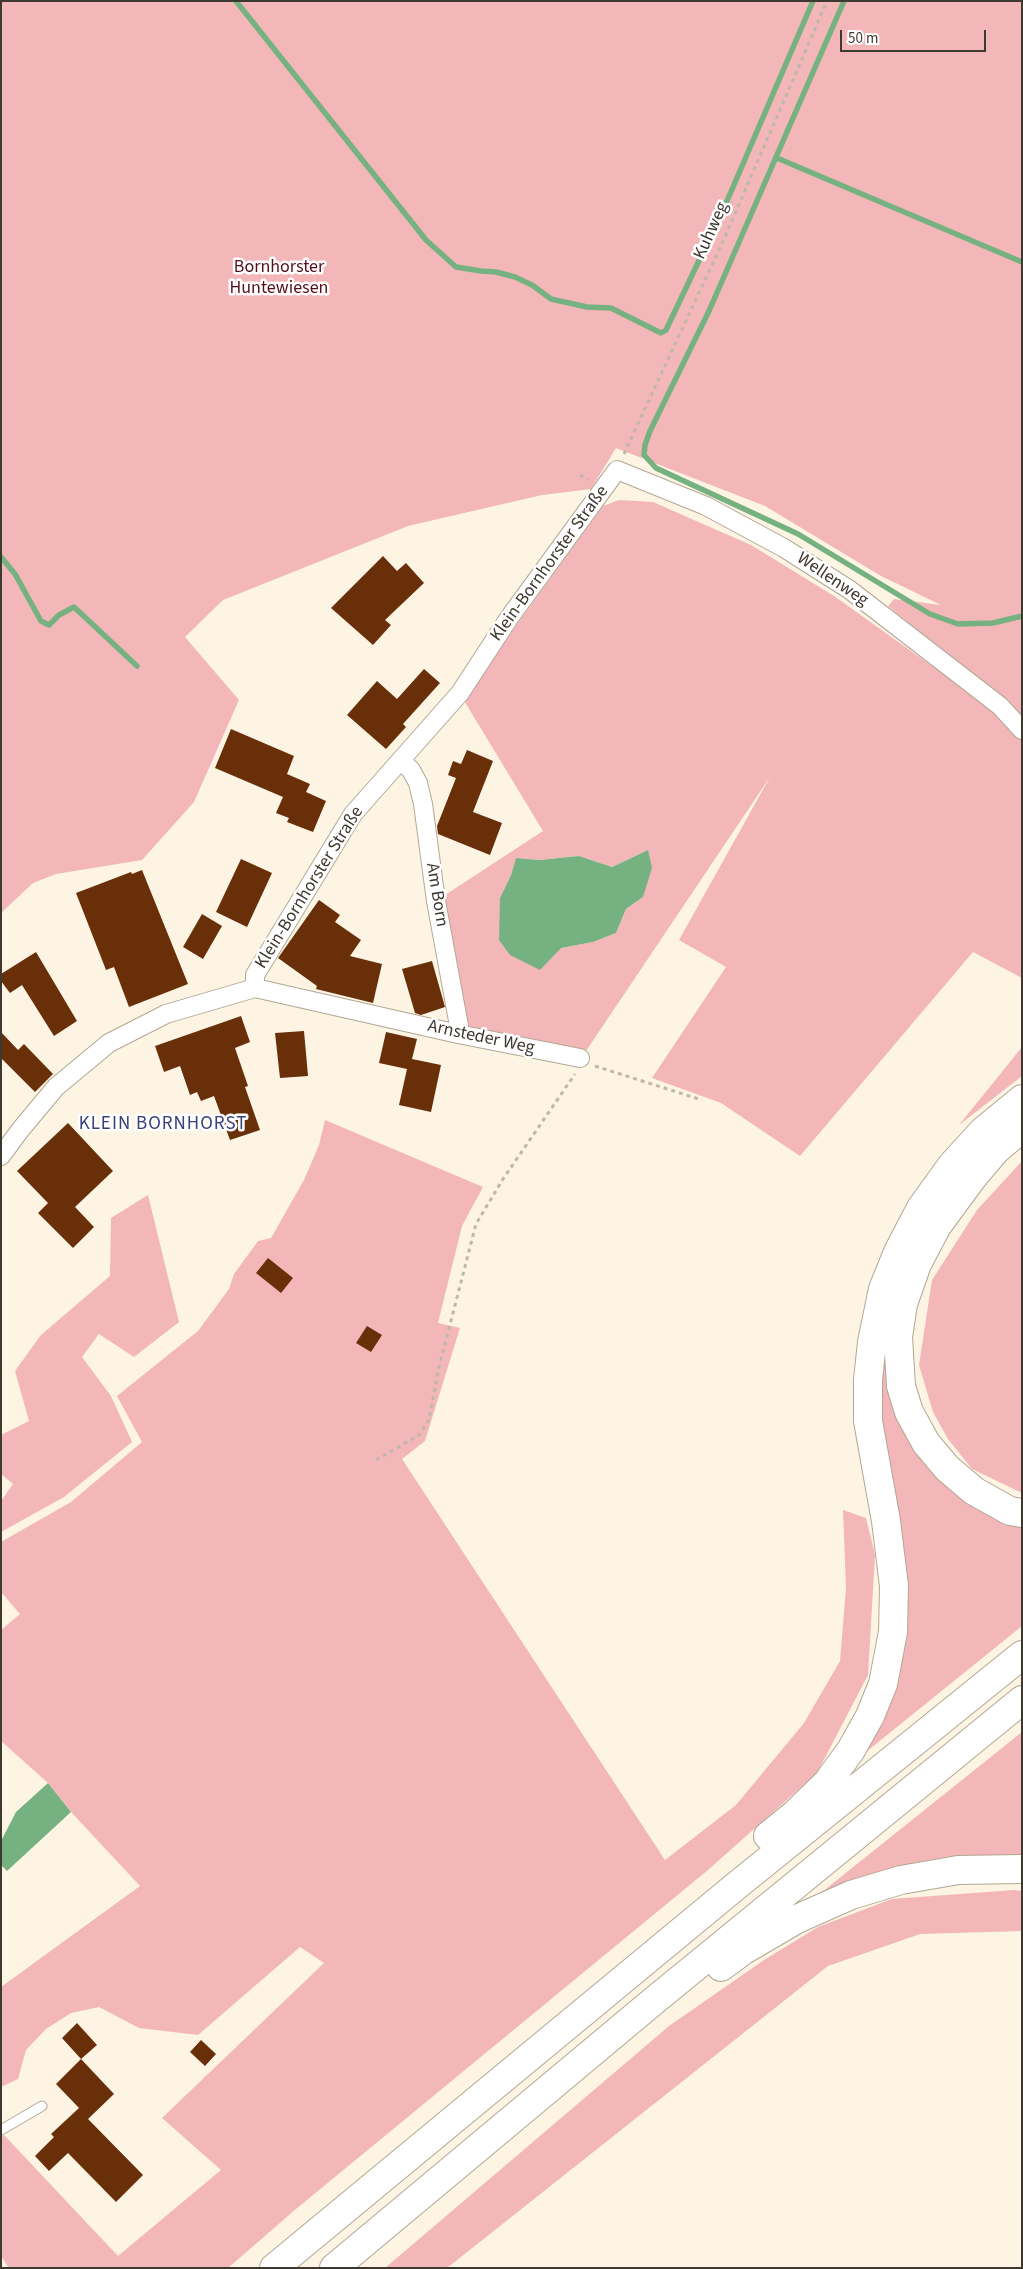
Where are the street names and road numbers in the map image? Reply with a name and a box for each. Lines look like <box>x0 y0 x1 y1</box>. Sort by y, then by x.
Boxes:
street label: Kuhweg <box>690 199 734 263</box>
street label: Klein-Bornhorster Straße <box>486 482 614 646</box>
street label: Wellenweg <box>792 548 872 612</box>
street label: Klein-Bornhorster Straße <box>251 803 369 973</box>
street label: Am Born <box>420 861 452 929</box>
street label: Arnsteder Weg <box>426 1016 536 1060</box>

